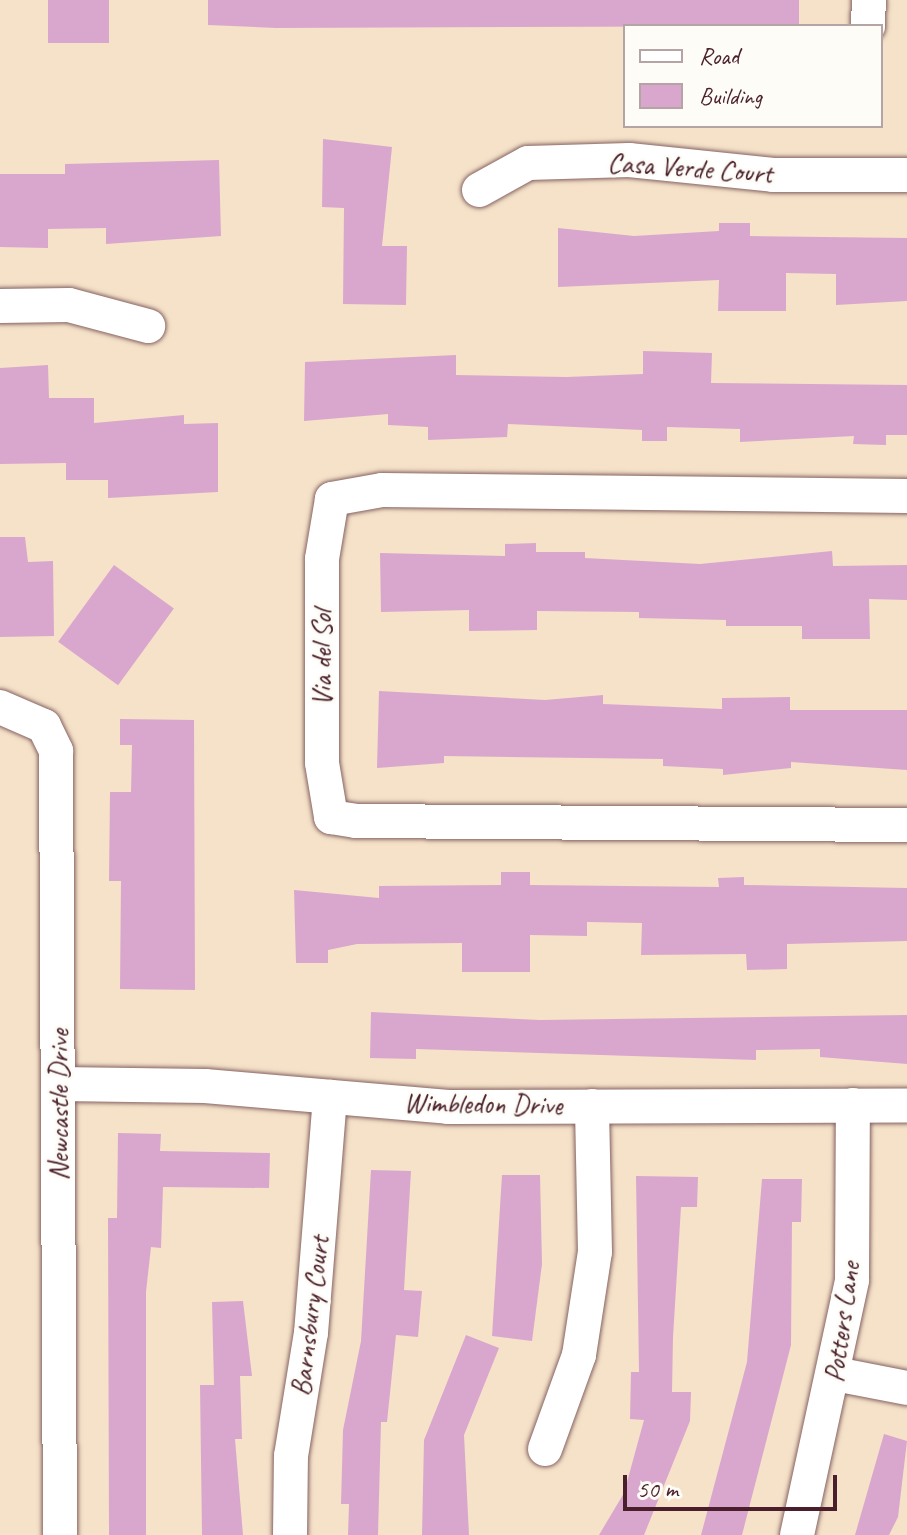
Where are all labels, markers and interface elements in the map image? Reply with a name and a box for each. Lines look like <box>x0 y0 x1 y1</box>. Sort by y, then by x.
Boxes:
legend <box>623 24 883 128</box>
text: Road <box>699 41 739 71</box>
text: Building <box>699 81 762 111</box>
street label: Casa Verde Court <box>607 145 773 191</box>
street label: Via del Sol <box>305 610 339 706</box>
street label: Newcastle Drive <box>42 1029 76 1181</box>
street label: Wimbledon Drive <box>403 1086 563 1122</box>
street label: Barnsbury Court <box>284 1234 336 1398</box>
street label: Potters Lane <box>817 1259 867 1385</box>
scale bar <box>627 1459 841 1509</box>
text: 50 m <box>637 1474 678 1504</box>

